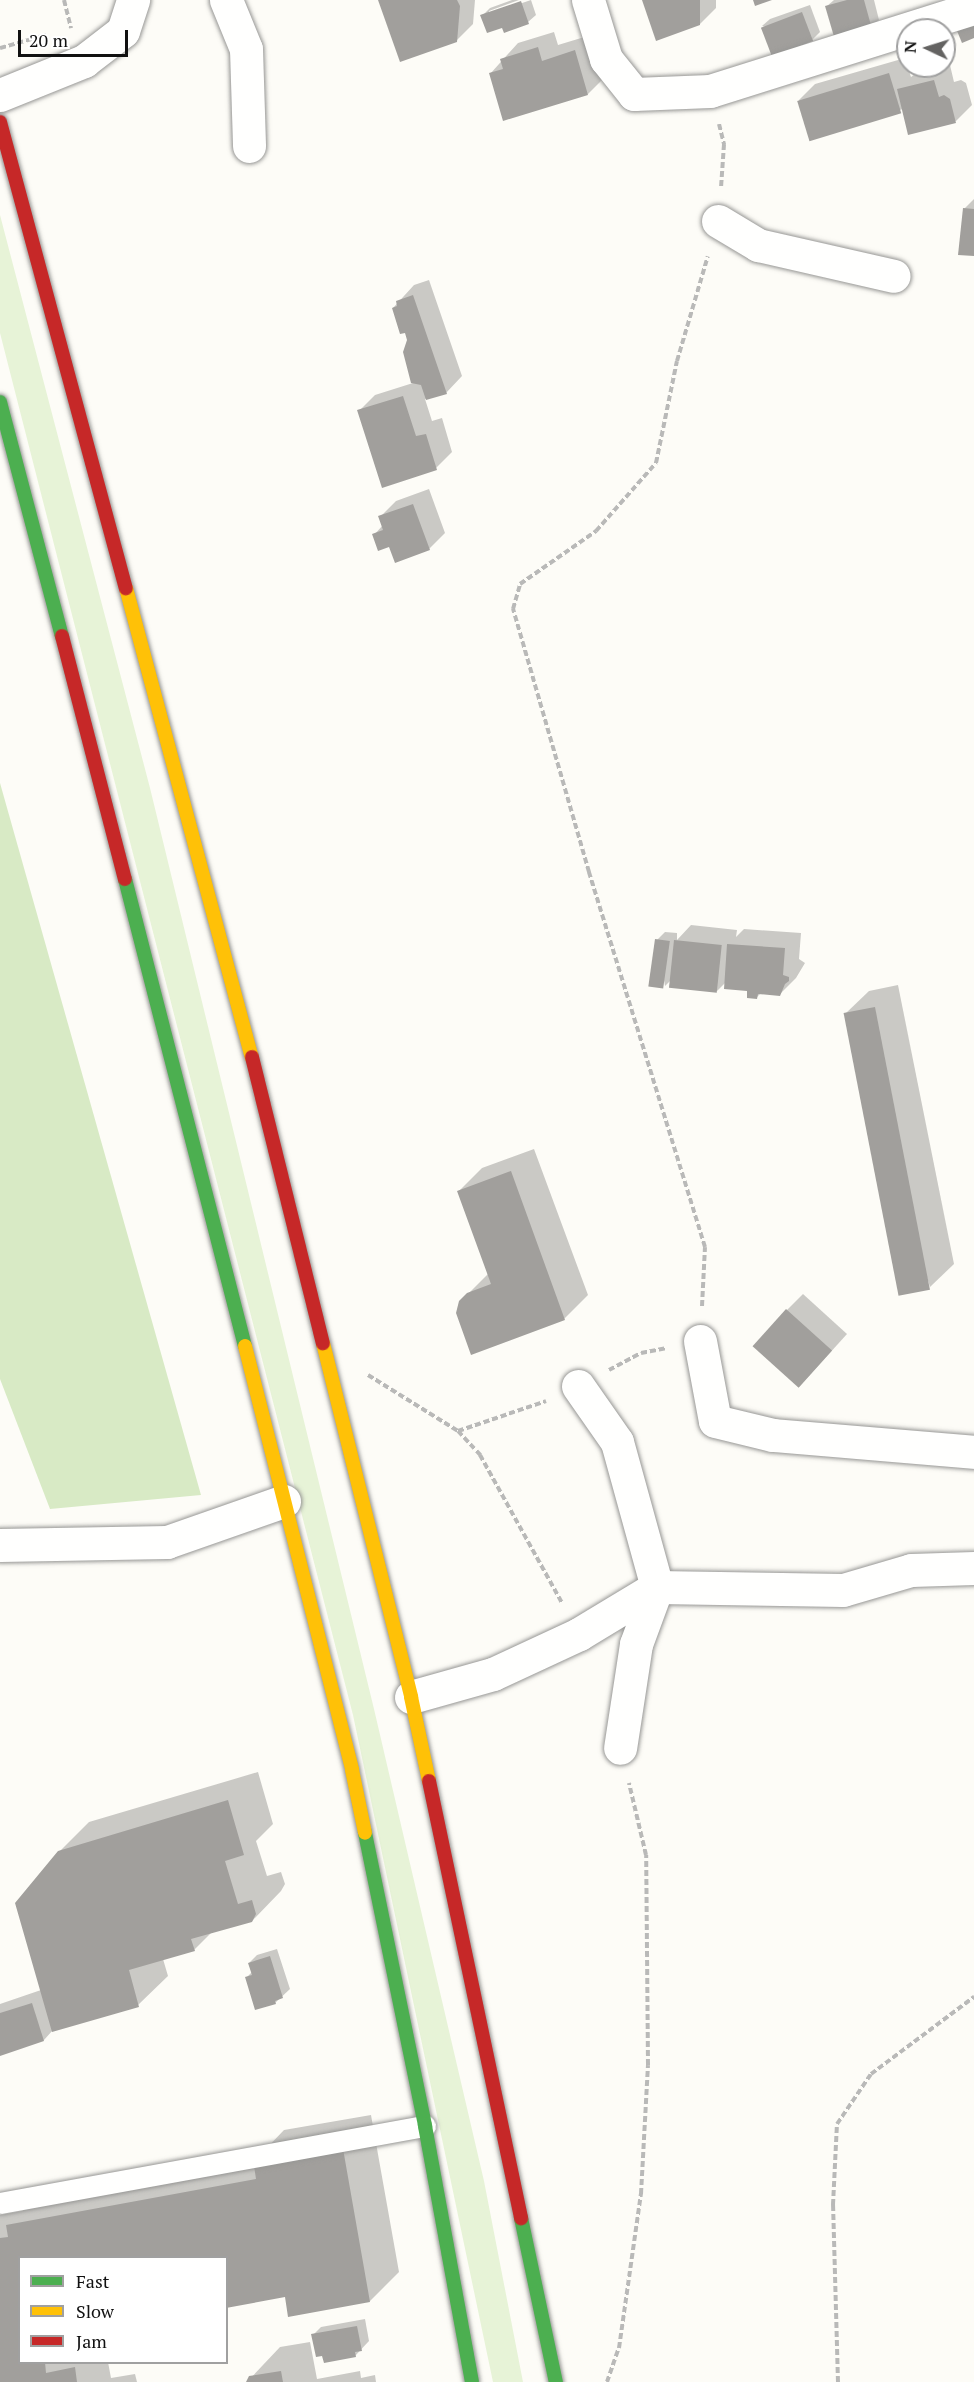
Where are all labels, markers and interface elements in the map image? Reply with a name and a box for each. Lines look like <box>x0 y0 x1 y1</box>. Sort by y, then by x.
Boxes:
scale bar <box>21 18 130 56</box>
north arrow <box>896 18 956 78</box>
text: 20 m <box>29 28 68 52</box>
text: N <box>899 40 921 54</box>
legend <box>18 2256 228 2364</box>
text: Fast <box>76 2269 109 2293</box>
text: Slow <box>76 2299 114 2323</box>
text: Jam <box>76 2329 107 2353</box>

